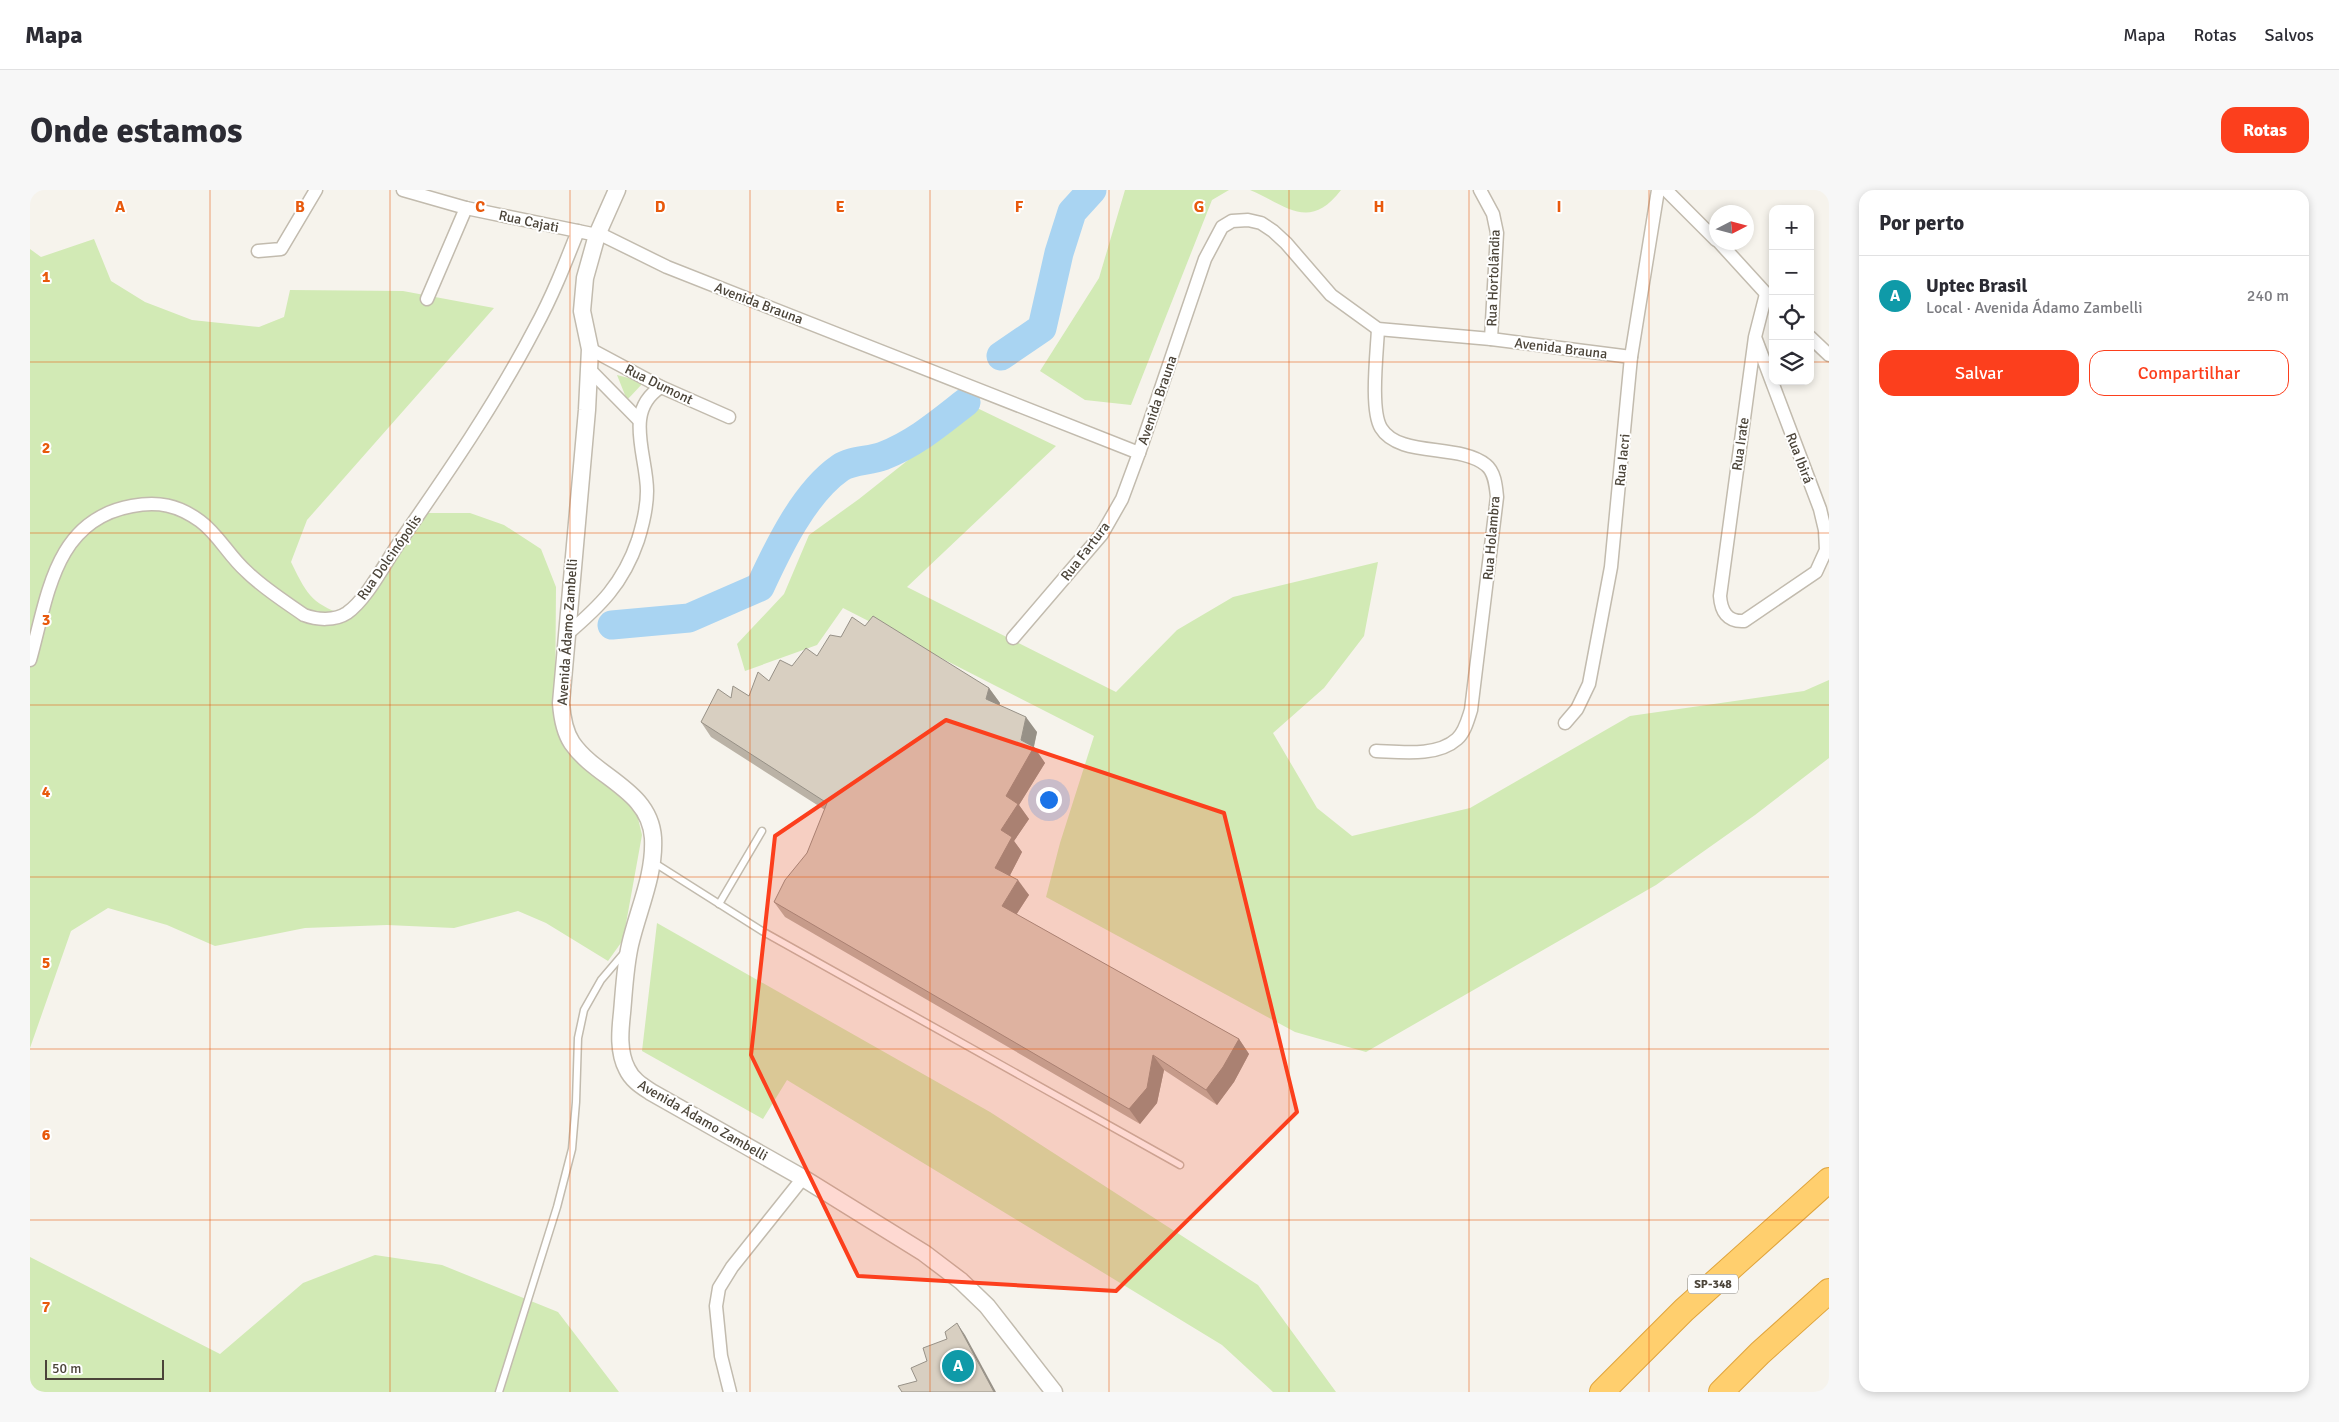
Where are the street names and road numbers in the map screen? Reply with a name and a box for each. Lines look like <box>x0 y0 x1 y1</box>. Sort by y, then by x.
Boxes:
street label: Rua Cajati <box>497 207 561 236</box>
street label: Rua Hortolândia <box>1483 229 1504 327</box>
street label: Avenida Brauna <box>712 279 805 328</box>
street label: Avenida Brauna <box>1514 334 1608 363</box>
street label: Avenida Brauna <box>1134 353 1181 447</box>
street label: Rua Dumont <box>622 361 696 408</box>
street label: Rua Irate <box>1728 416 1753 472</box>
street label: Rua Ibirá <box>1782 430 1817 486</box>
street label: Rua Iacri <box>1611 433 1634 487</box>
street label: Rua Holambra <box>1479 495 1504 581</box>
street label: Rua Dolcinópolis <box>354 511 425 603</box>
street label: Rua Fartura <box>1057 518 1114 584</box>
street label: Avenida Ádamo Zambelli <box>554 558 581 706</box>
street label: Avenida Ádamo Zambelli <box>635 1076 771 1165</box>
road number: SP-348 <box>1688 1274 1738 1294</box>

